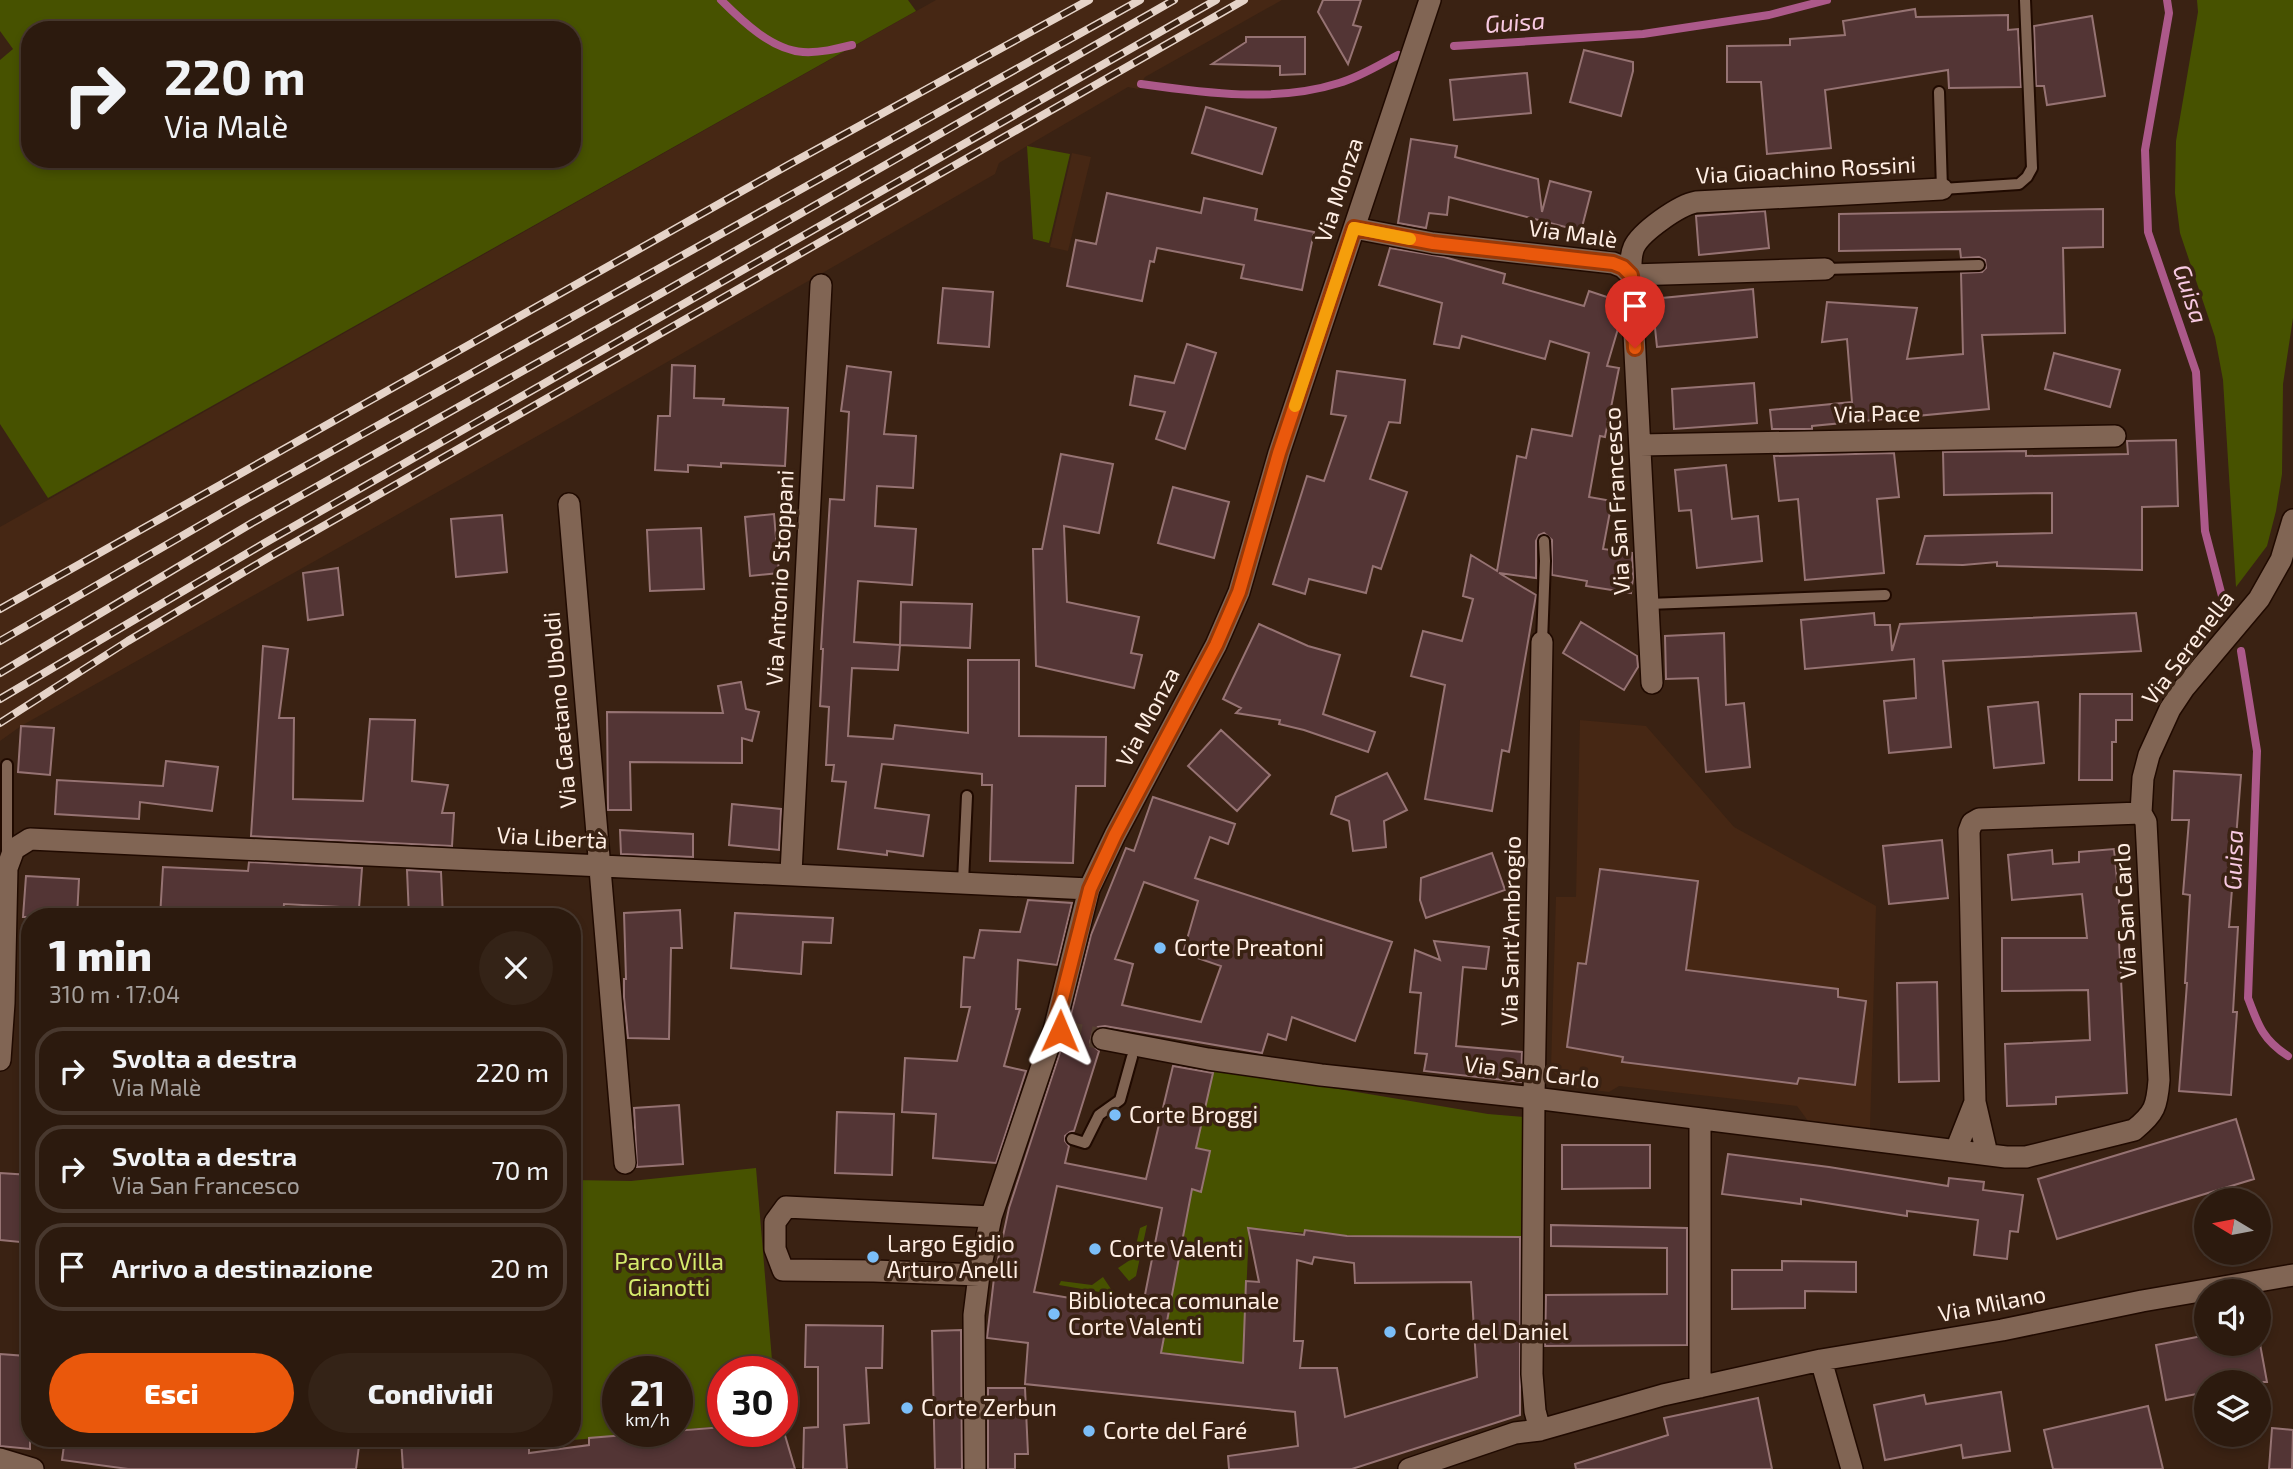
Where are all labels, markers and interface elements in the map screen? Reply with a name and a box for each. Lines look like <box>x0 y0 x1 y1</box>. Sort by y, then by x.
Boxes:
water label: Guisa <box>1484 5 1546 38</box>
text: 220 m <box>164 46 306 105</box>
icon: right <box>49 49 140 140</box>
text: Via Malè <box>164 106 288 144</box>
street label: Via Monza <box>1308 134 1368 246</box>
street label: Via Gioachino Rossini <box>1695 149 1917 189</box>
street label: Via Malè <box>1527 213 1619 253</box>
water label: Guisa <box>2168 260 2215 327</box>
pin <box>1605 276 1665 348</box>
icon: arrive <box>1616 287 1654 325</box>
street label: Via Pace <box>1833 398 1921 428</box>
street label: Via San Francesco <box>1597 406 1635 596</box>
street label: Via Antonio Stoppani <box>759 469 799 687</box>
street label: Via Serenella <box>2135 585 2239 710</box>
street label: Via Gaetano Uboldi <box>536 611 582 809</box>
street label: Via Monza <box>1109 662 1185 771</box>
street label: Via Libertà <box>496 820 608 854</box>
water label: Guisa <box>2217 829 2248 891</box>
street label: Via Sant'Ambrogio <box>1494 836 1526 1026</box>
street label: Via San Carlo <box>2106 842 2142 980</box>
text: 1 min <box>49 929 152 979</box>
button: close <box>479 931 553 1005</box>
place label: Corte Preatoni <box>1174 933 1324 961</box>
marker: Corte Preatoni <box>1152 940 1168 956</box>
text: 310 m · 17:04 <box>49 980 180 1008</box>
position arrow <box>1023 994 1097 1068</box>
text: Svolta a destra <box>112 1042 297 1073</box>
street label: Via San Carlo <box>1463 1049 1601 1093</box>
icon: right <box>53 1052 91 1090</box>
text: 220 m <box>476 1056 549 1087</box>
text: Via Malè <box>112 1073 201 1101</box>
place label: Corte Broggi <box>1129 1100 1258 1128</box>
marker: Corte Broggi <box>1107 1107 1123 1123</box>
text: Svolta a destra <box>112 1140 297 1171</box>
icon: right <box>53 1150 91 1188</box>
text: 70 m <box>491 1154 549 1185</box>
text: Via San Francesco <box>112 1171 300 1199</box>
north arrow <box>2194 1188 2272 1265</box>
map controls <box>2194 1188 2271 1447</box>
place label: Largo Egidio Arturo Anelli <box>887 1229 1018 1283</box>
place label: Corte Valenti <box>1109 1234 1243 1262</box>
marker: Corte Valenti <box>1087 1241 1103 1257</box>
park label: Parco Villa Gianotti <box>614 1247 724 1301</box>
icon: arrive <box>53 1248 91 1286</box>
marker: Largo Egidio Arturo Anelli <box>865 1249 881 1265</box>
text: Arrivo a destinazione <box>112 1252 373 1283</box>
text: 20 m <box>490 1252 549 1283</box>
street label: Via Milano <box>1936 1279 2048 1327</box>
button: sound <box>2194 1279 2271 1356</box>
place label: Biblioteca comunale Corte Valenti <box>1068 1286 1279 1340</box>
marker: Biblioteca comunale Corte Valenti <box>1046 1306 1062 1322</box>
place label: Corte del Daniel <box>1404 1317 1569 1345</box>
marker: Corte del Daniel <box>1382 1324 1398 1340</box>
button: Esci <box>49 1353 294 1433</box>
button: Condividi <box>308 1353 553 1433</box>
speed limit sign: 30 <box>707 1356 798 1447</box>
button: layers <box>2194 1370 2271 1447</box>
text: 21 <box>630 1371 665 1413</box>
place label: Corte Zerbun <box>921 1393 1057 1421</box>
marker: Corte Zerbun <box>899 1400 915 1416</box>
text: km/h <box>625 1408 670 1430</box>
place label: Corte del Faré <box>1103 1416 1247 1444</box>
marker: Corte del Faré <box>1081 1423 1097 1439</box>

